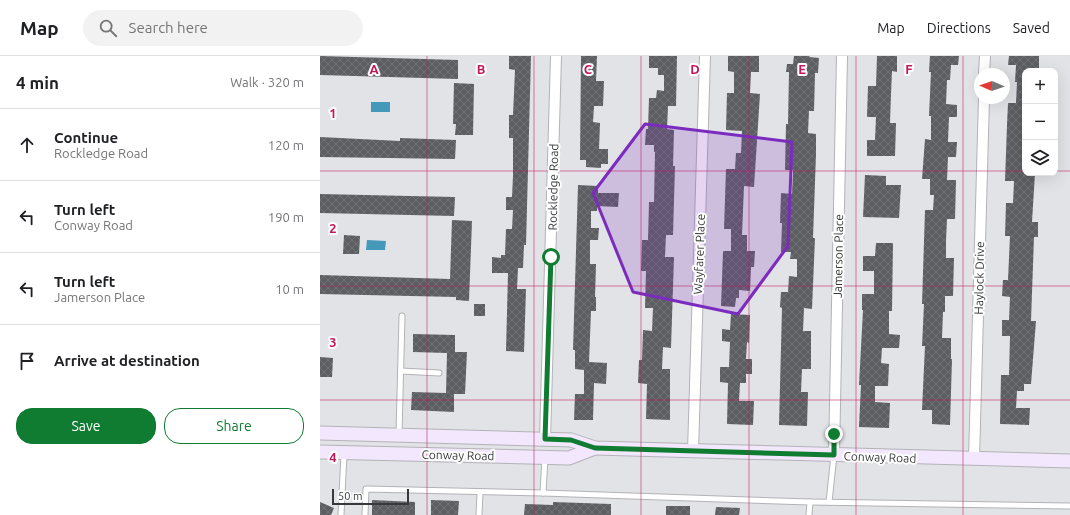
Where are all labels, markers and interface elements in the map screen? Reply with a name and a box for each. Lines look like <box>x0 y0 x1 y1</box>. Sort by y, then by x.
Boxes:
search box <box>83 10 363 46</box>
text: Map <box>20 17 59 39</box>
icon: search <box>97 17 119 39</box>
text: Search here <box>129 19 208 36</box>
text: Map <box>877 20 905 36</box>
text: Directions <box>927 20 991 36</box>
text: Saved <box>1013 20 1050 36</box>
text: A <box>369 62 379 76</box>
text: B <box>477 62 486 76</box>
text: C <box>584 62 593 76</box>
text: D <box>690 62 700 76</box>
text: E <box>798 62 806 76</box>
text: F <box>905 62 913 76</box>
north arrow <box>974 68 1010 104</box>
map controls <box>1022 68 1058 176</box>
button: + <box>1022 68 1058 104</box>
text: 4 min <box>16 73 59 92</box>
text: Walk · 320 m <box>230 75 304 89</box>
button: − <box>1022 104 1058 140</box>
text: 1 <box>329 106 337 120</box>
text: Continue <box>54 129 118 146</box>
icon: ahead <box>16 134 38 156</box>
text: 120 m <box>268 138 304 152</box>
button: layers <box>1022 140 1058 176</box>
street label: Rockledge Road <box>546 143 560 231</box>
text: Rockledge Road <box>54 146 148 160</box>
text: Turn left <box>54 201 115 218</box>
icon: left <box>16 206 38 228</box>
text: 190 m <box>268 210 304 224</box>
street label: Wayfarer Place <box>691 213 707 295</box>
street label: Jamerson Place <box>831 214 845 298</box>
text: Conway Road <box>54 218 133 232</box>
text: 2 <box>329 221 337 235</box>
street label: Haylock Drive <box>972 241 986 315</box>
route start <box>542 248 560 266</box>
text: Turn left <box>54 273 115 290</box>
icon: left <box>16 278 38 300</box>
text: 10 m <box>275 282 304 296</box>
text: Jamerson Place <box>54 290 145 304</box>
text: 3 <box>329 335 337 349</box>
icon: arrive <box>16 350 38 372</box>
text: Arrive at destination <box>54 352 200 369</box>
button: Save <box>16 408 156 444</box>
button: Share <box>164 408 304 444</box>
route end <box>825 425 843 443</box>
street label: Conway Road <box>421 448 495 462</box>
street label: Conway Road <box>843 449 917 465</box>
text: 4 <box>329 450 337 464</box>
scale bar <box>332 487 409 506</box>
text: 50 m <box>338 490 362 502</box>

